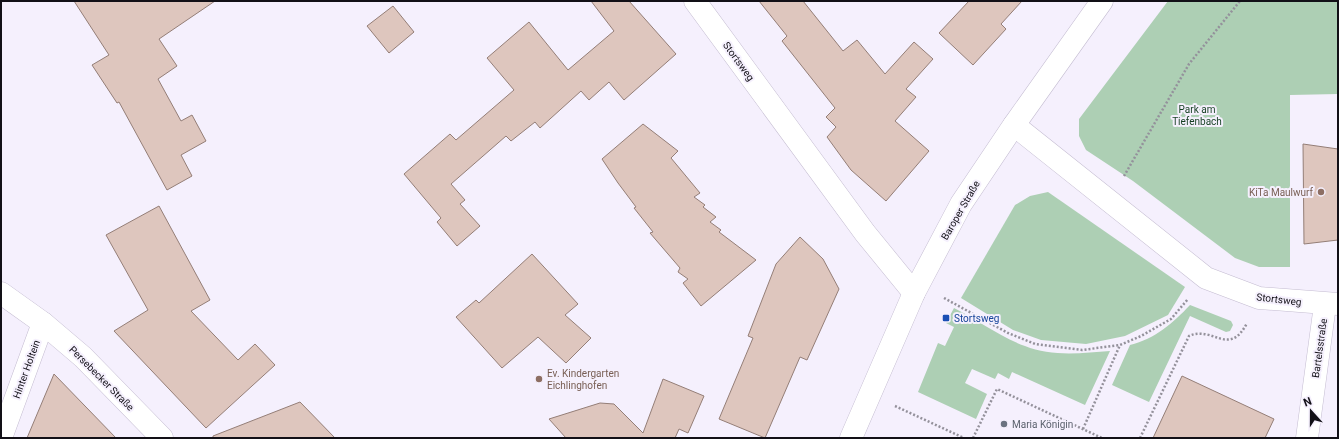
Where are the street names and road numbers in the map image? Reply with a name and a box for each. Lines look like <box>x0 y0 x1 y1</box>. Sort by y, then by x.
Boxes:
street label: Stortsweg <box>721 40 756 83</box>
street label: Baroper Straße <box>939 179 982 242</box>
street label: Stortsweg <box>1256 291 1302 308</box>
street label: Bartelsstraße <box>1310 318 1329 378</box>
street label: Hinter Holtein <box>11 338 42 400</box>
street label: Persebecker Straße <box>67 344 136 413</box>

